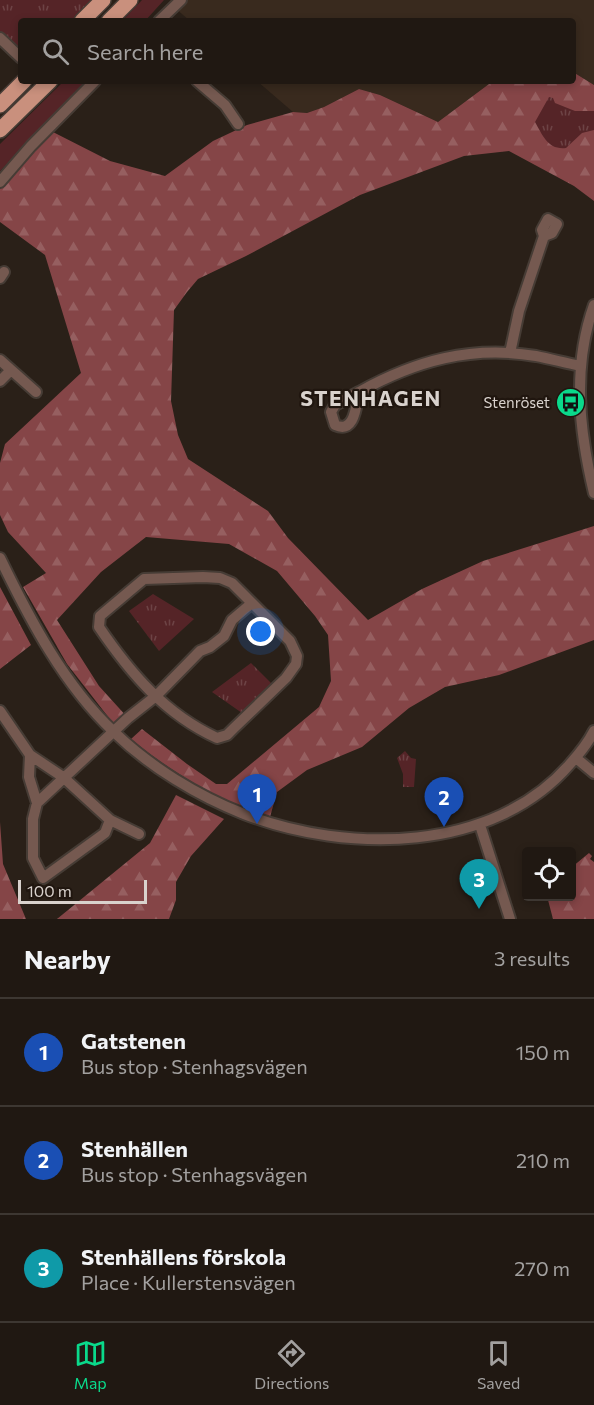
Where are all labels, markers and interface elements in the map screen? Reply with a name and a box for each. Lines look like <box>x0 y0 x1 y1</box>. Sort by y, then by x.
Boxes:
search box <box>18 18 576 84</box>
icon: search <box>39 35 72 68</box>
text: Search here <box>87 38 203 65</box>
district label: STENHAGEN <box>300 385 442 410</box>
bus stop icon: Stenröset <box>555 386 587 418</box>
place label: Stenröset <box>483 393 550 411</box>
your location <box>246 617 275 646</box>
pin: 1 <box>238 774 276 824</box>
pin: 2 <box>424 778 464 827</box>
map controls <box>522 847 576 901</box>
button: locate <box>522 847 576 901</box>
pin: 3 <box>460 860 498 909</box>
scale bar <box>18 877 147 904</box>
text: 100 m <box>27 881 72 900</box>
text: Nearby <box>24 943 111 974</box>
text: 3 results <box>494 946 570 970</box>
text: Gatstenen <box>81 1027 186 1054</box>
text: 1 <box>39 1040 48 1064</box>
text: 150 m <box>516 1040 570 1064</box>
text: Bus stop · Stenhagsvägen <box>81 1054 308 1078</box>
text: Stenhällen <box>81 1135 188 1162</box>
text: 2 <box>38 1148 49 1172</box>
text: 210 m <box>516 1148 570 1172</box>
text: Bus stop · Stenhagsvägen <box>81 1162 308 1186</box>
text: Stenhällens förskola <box>81 1243 286 1270</box>
text: 3 <box>38 1256 49 1280</box>
text: 270 m <box>514 1256 570 1280</box>
text: Place · Kullerstensvägen <box>81 1270 296 1294</box>
tab: Map <box>74 1337 107 1392</box>
tab: Directions <box>254 1337 329 1392</box>
tab: Saved <box>477 1337 520 1392</box>

